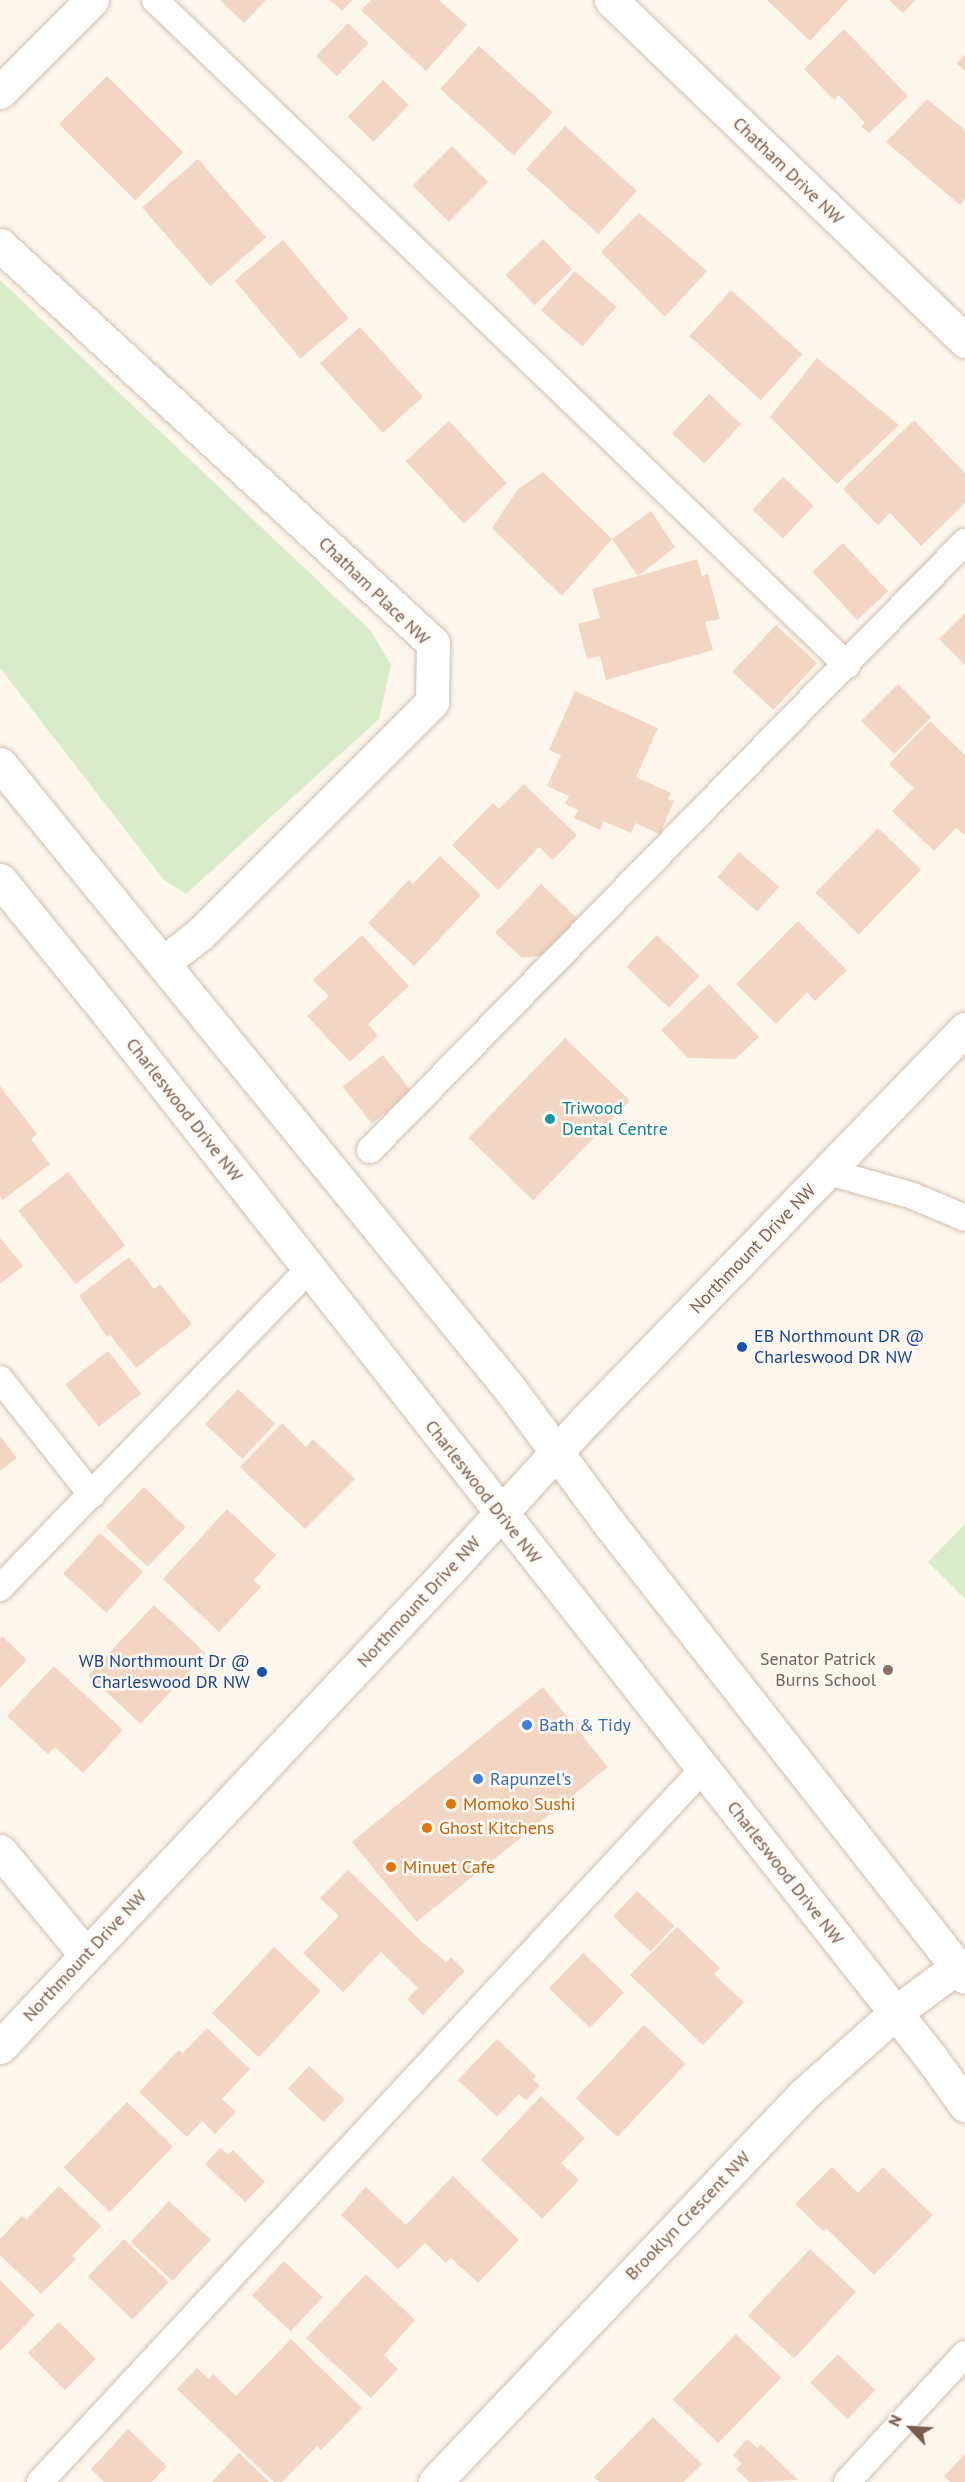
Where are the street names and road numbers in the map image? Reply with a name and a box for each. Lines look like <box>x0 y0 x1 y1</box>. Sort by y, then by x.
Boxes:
street label: Chatham Drive NW <box>728 113 848 229</box>
street label: Chatham Place NW <box>314 532 434 650</box>
street label: Charleswood Drive NW <box>121 1034 247 1186</box>
street label: Northmount Drive NW <box>686 1180 820 1318</box>
street label: Charleswood Drive NW <box>420 1416 546 1568</box>
street label: Northmount Drive NW <box>353 1532 485 1672</box>
street label: Charleswood Drive NW <box>722 1797 848 1949</box>
street label: Northmount Drive NW <box>19 1886 151 2026</box>
street label: Brooklyn Crescent NW <box>621 2147 755 2285</box>

